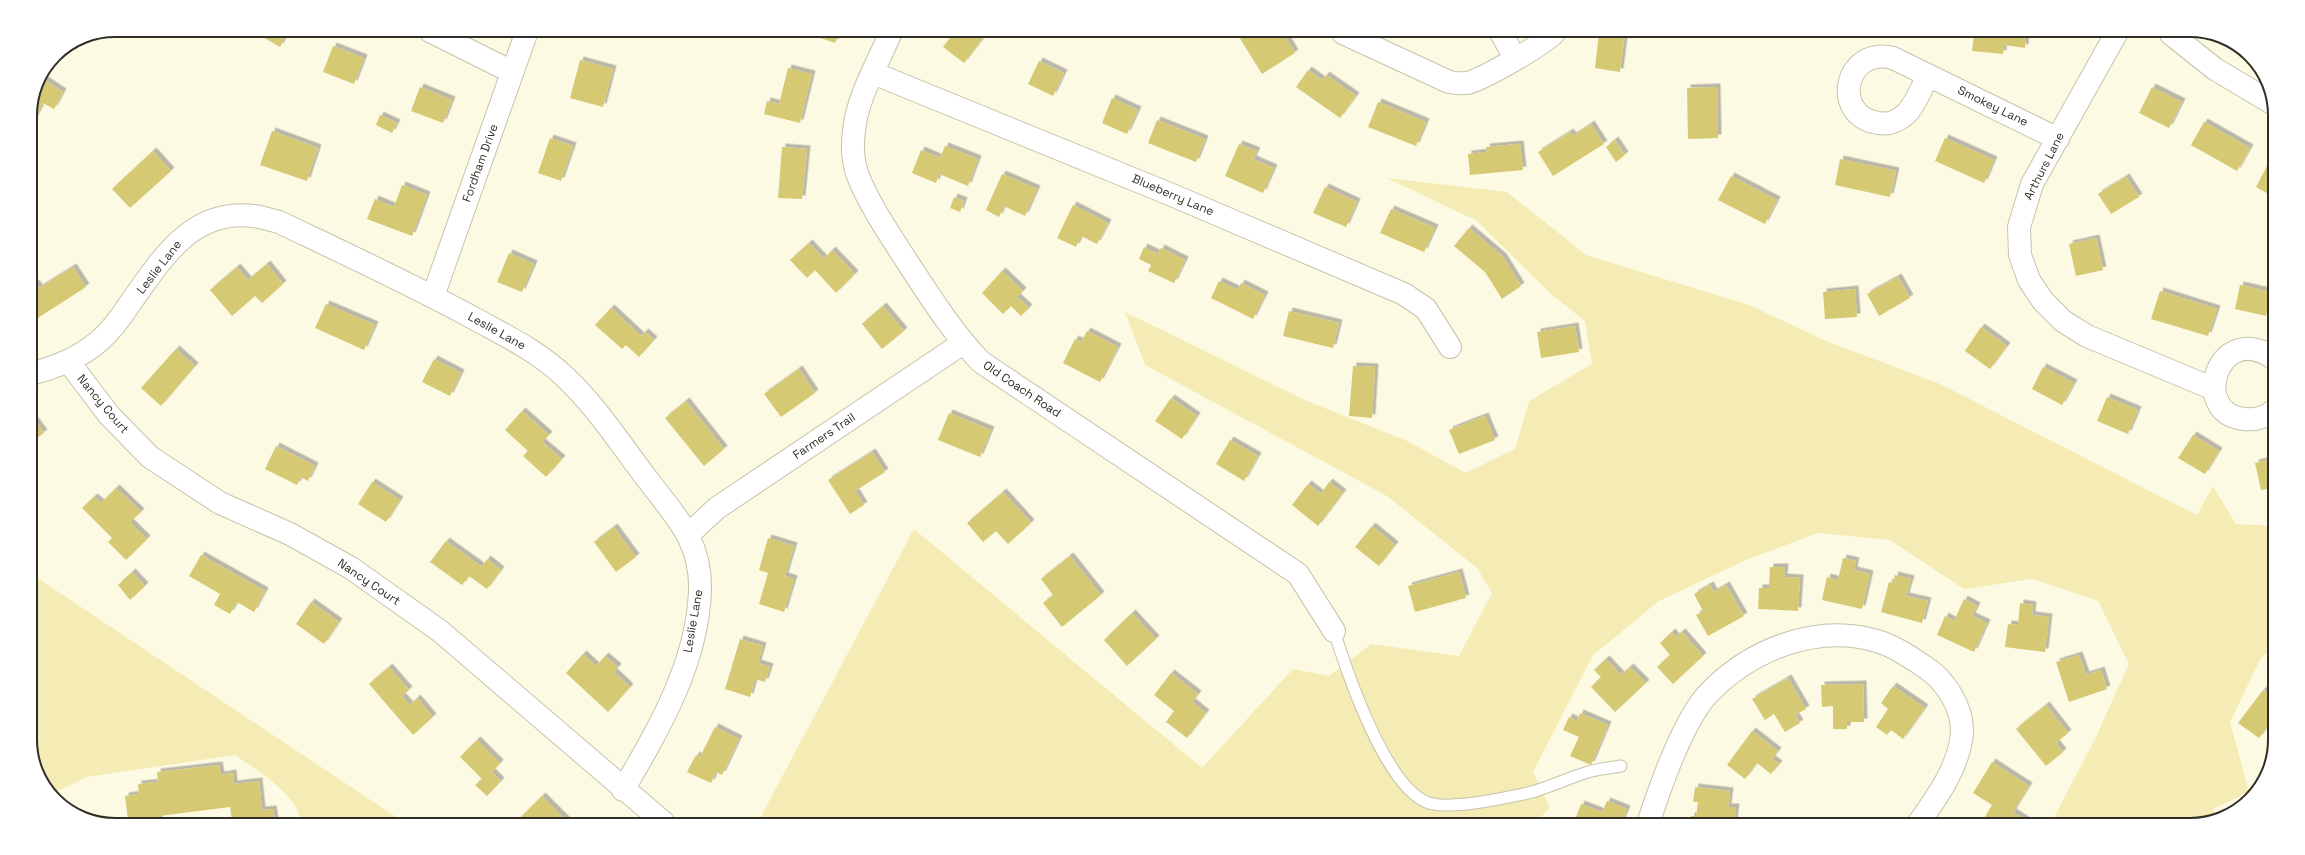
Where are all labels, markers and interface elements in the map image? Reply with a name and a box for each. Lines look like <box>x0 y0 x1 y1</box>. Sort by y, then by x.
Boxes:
street label: Smokey Lane <box>1955 82 2031 130</box>
street label: Fordham Drive <box>458 122 502 204</box>
street label: Arthurs Lane <box>2020 129 2068 203</box>
street label: Blueberry Lane <box>1130 171 1216 219</box>
street label: Leslie Lane <box>133 237 185 297</box>
street label: Leslie Lane <box>465 309 529 353</box>
street label: Old Coach Road <box>980 357 1064 421</box>
street label: Nancy Court <box>74 371 132 437</box>
street label: Farmers Trail <box>790 409 858 463</box>
street label: Nancy Court <box>335 555 403 609</box>
street label: Leslie Lane <box>680 588 706 654</box>

